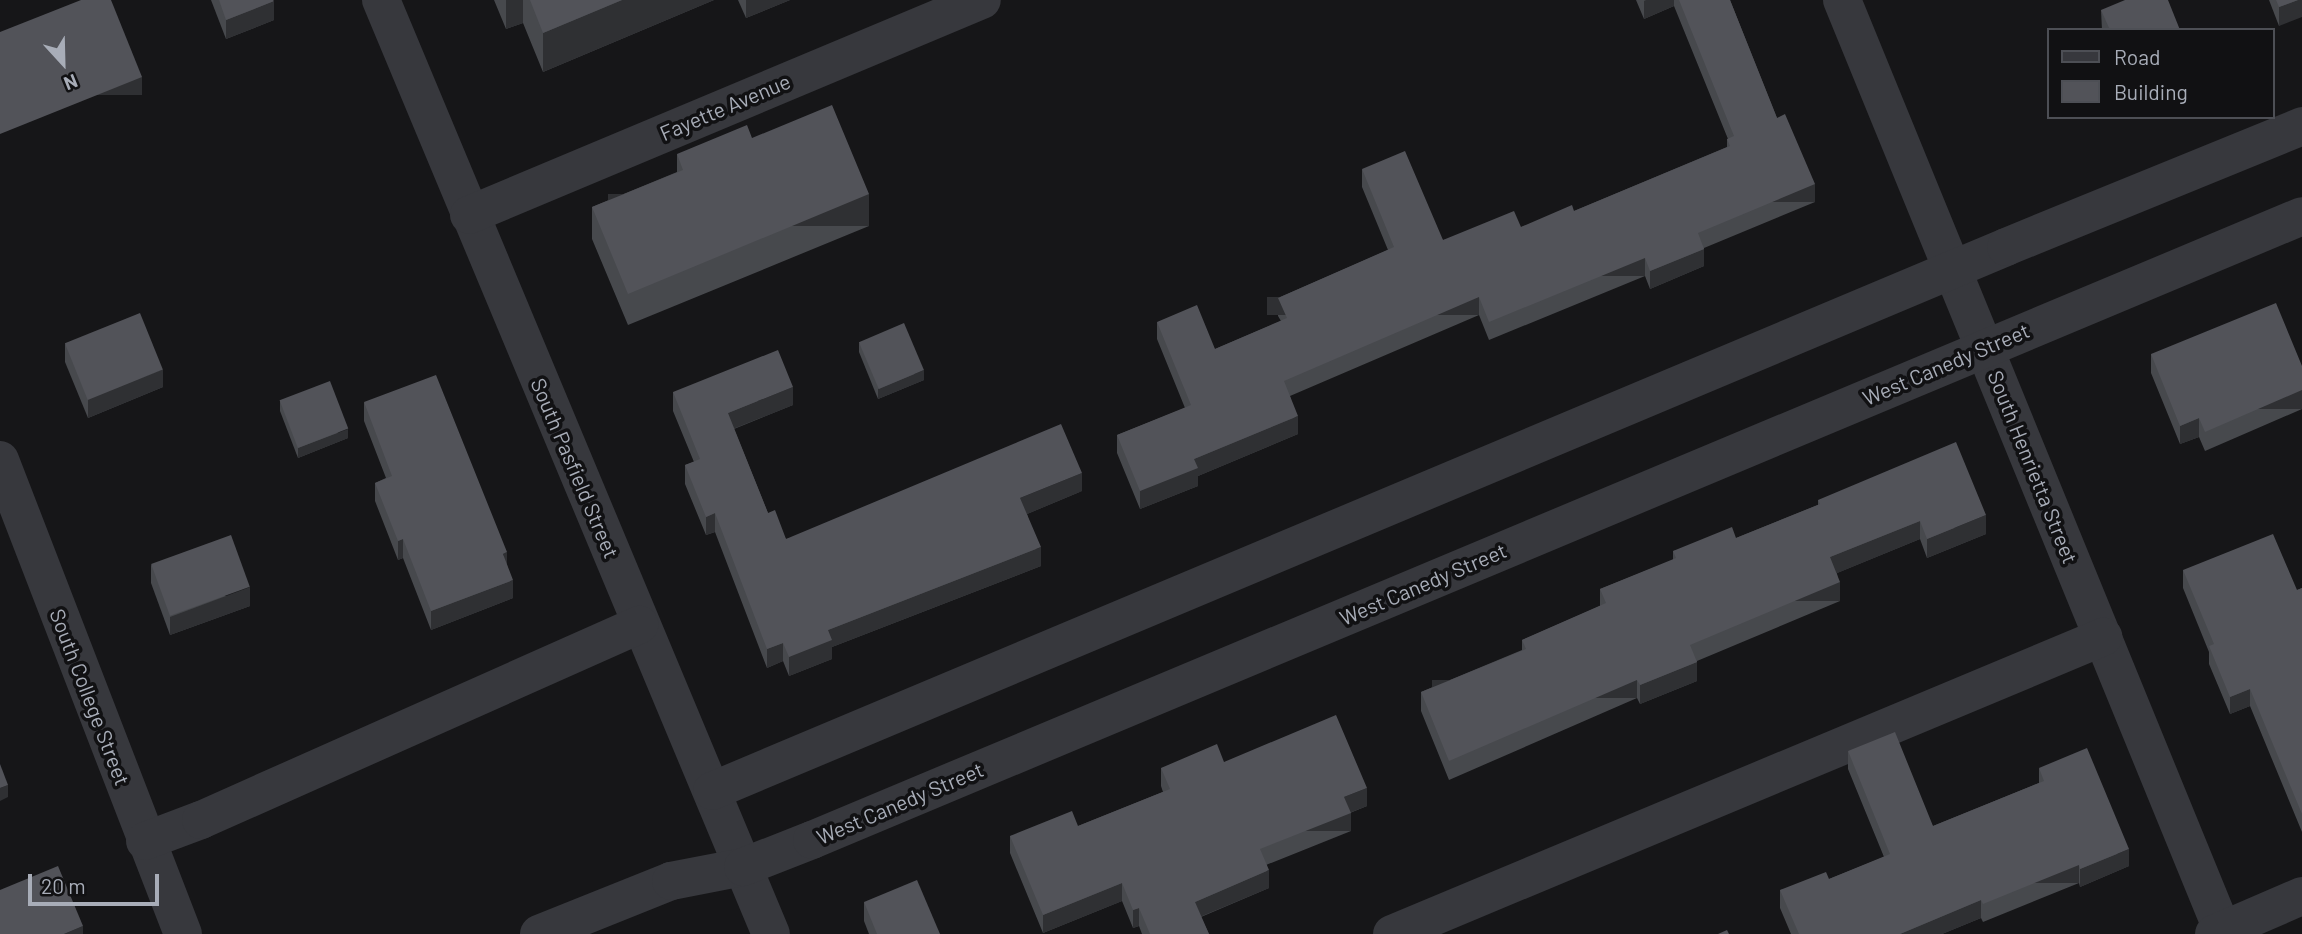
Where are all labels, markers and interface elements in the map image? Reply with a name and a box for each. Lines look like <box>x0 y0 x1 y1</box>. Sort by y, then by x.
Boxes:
north arrow <box>28 28 98 98</box>
legend <box>2046 28 2274 119</box>
text: Road <box>2114 44 2160 69</box>
street label: Fayette Avenue <box>656 68 794 146</box>
text: N <box>61 70 81 96</box>
text: Building <box>2114 79 2188 104</box>
street label: West Canedy Street <box>1859 317 2033 411</box>
street label: South Henrietta Street <box>1983 367 2083 567</box>
street label: South Pasfield Street <box>526 374 624 562</box>
street label: West Canedy Street <box>1336 537 1510 631</box>
street label: South College Street <box>45 605 135 789</box>
street label: West Canedy Street <box>813 756 987 850</box>
scale bar <box>32 860 163 904</box>
text: 20 m <box>41 873 86 898</box>

